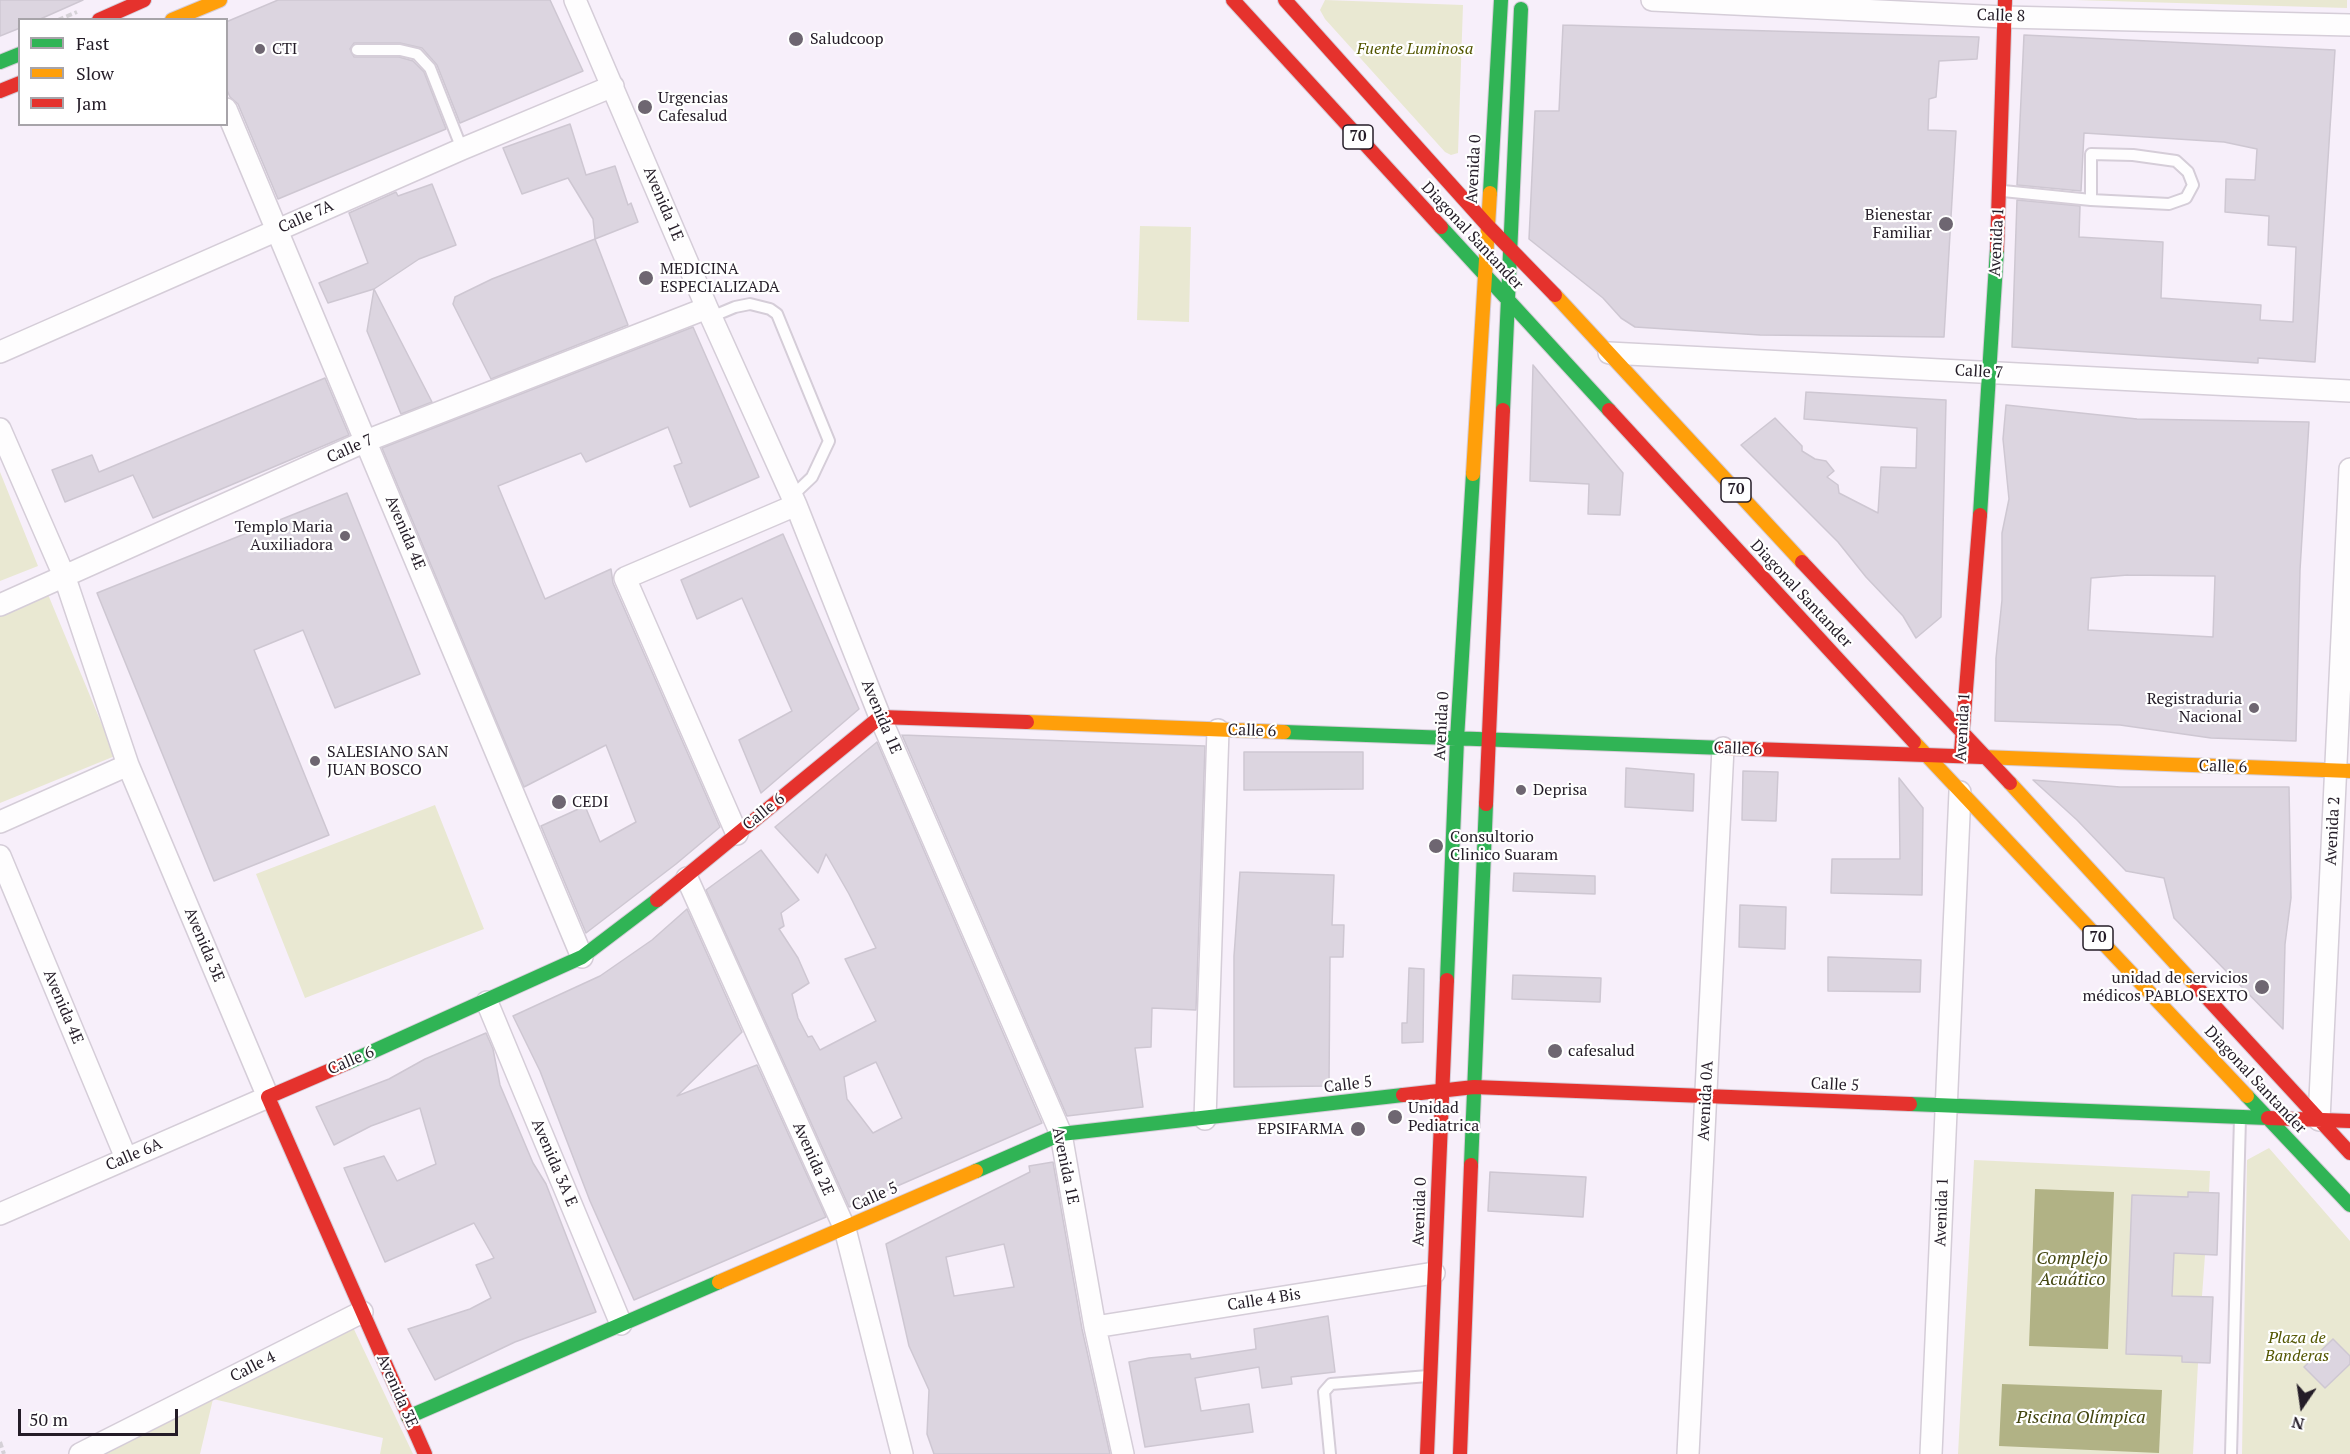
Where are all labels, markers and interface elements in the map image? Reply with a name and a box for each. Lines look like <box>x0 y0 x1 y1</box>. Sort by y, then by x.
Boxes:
street label: Calle 8 <box>1976 6 2026 26</box>
legend <box>18 18 228 126</box>
place label: Saludcoop <box>810 29 883 49</box>
marker: Saludcoop <box>787 30 805 48</box>
text: Fast <box>76 31 109 55</box>
place label: CTI <box>272 39 297 59</box>
park label: Fuente Luminosa <box>1357 39 1473 59</box>
marker: CTI <box>253 42 267 56</box>
text: Slow <box>76 61 114 85</box>
place label: Urgencias Cafesalud <box>658 88 728 126</box>
text: Jam <box>76 91 107 115</box>
marker: Urgencias Cafesalud <box>636 98 654 116</box>
road number: 70 <box>1343 125 1373 149</box>
street label: Avenida 0 <box>1463 134 1485 204</box>
street label: Avenida 1E <box>639 164 687 244</box>
street label: Diagonal Santander <box>1417 178 1527 294</box>
street label: Calle 7A <box>275 196 337 238</box>
place label: Bienestar Familiar <box>1865 205 1932 243</box>
street label: Avenida 1 <box>1986 207 2008 277</box>
marker: Bienestar Familiar <box>1937 215 1955 233</box>
place label: MEDICINA ESPECIALIZADA <box>660 259 780 297</box>
marker: MEDICINA ESPECIALIZADA <box>637 269 655 287</box>
street label: Calle 7 <box>1954 361 2004 383</box>
street label: Calle 7 <box>324 430 376 468</box>
road number: 70 <box>1721 478 1751 502</box>
street label: Avenida 4E <box>381 493 429 573</box>
place label: Templo Maria Auxiliadora <box>235 517 333 555</box>
marker: Templo Maria Auxiliadora <box>338 529 352 543</box>
street label: Diagonal Santander <box>1746 536 1856 652</box>
street label: Avenida 1E <box>857 677 905 757</box>
place label: Registraduria Nacional <box>2147 689 2242 727</box>
street label: Avenida 0 <box>1431 691 1453 761</box>
street label: Avenida 1 <box>1952 692 1974 762</box>
marker: Registraduria Nacional <box>2247 701 2261 715</box>
street label: Calle 6 <box>1227 721 1277 741</box>
street label: Calle 6 <box>1713 739 1763 759</box>
place label: SALESIANO SAN JUAN BOSCO <box>327 742 448 780</box>
marker: SALESIANO SAN JUAN BOSCO <box>308 754 322 768</box>
street label: Calle 6 <box>2198 757 2248 777</box>
place label: Deprisa <box>1533 780 1587 800</box>
marker: Deprisa <box>1514 783 1528 797</box>
street label: Calle 6 <box>739 789 789 835</box>
place label: CEDI <box>572 792 609 812</box>
marker: CEDI <box>550 793 568 811</box>
street label: Avenida 2 <box>2322 796 2344 866</box>
place label: Consultorio Clinico Suaram <box>1450 827 1558 865</box>
marker: Consultorio Clinico Suaram <box>1427 837 1445 855</box>
street label: Avenida 3E <box>180 905 228 985</box>
road number: 70 <box>2083 926 2113 950</box>
street label: Avenida 4E <box>39 967 87 1047</box>
place label: unidad de servicios médicos PABLO SEXTO <box>2082 968 2248 1006</box>
marker: unidad de servicios médicos PABLO SEXTO <box>2253 978 2271 996</box>
street label: Diagonal Santander <box>2200 1022 2310 1138</box>
place label: cafesalud <box>1568 1041 1635 1061</box>
marker: cafesalud <box>1546 1042 1564 1060</box>
street label: Calle 6 <box>325 1043 377 1079</box>
street label: Avenida 0A <box>1694 1060 1718 1142</box>
street label: Calle 5 <box>1323 1073 1373 1097</box>
street label: Calle 5 <box>1810 1074 1860 1096</box>
place label: Unidad Pediatrica <box>1408 1098 1479 1136</box>
marker: Unidad Pediatrica <box>1386 1108 1404 1126</box>
street label: Avenida 3A E <box>527 1116 581 1210</box>
street label: Avenida 2E <box>788 1119 838 1199</box>
place label: EPSIFARMA <box>1258 1119 1344 1139</box>
marker: EPSIFARMA <box>1349 1120 1367 1138</box>
street label: Avenida 1E <box>1047 1126 1083 1206</box>
street label: Calle 6A <box>103 1135 165 1175</box>
street label: Avenida 0 <box>1409 1177 1431 1247</box>
street label: Avenida 1 <box>1931 1177 1953 1247</box>
street label: Calle 5 <box>849 1178 901 1216</box>
water label: Complejo Acuático <box>2036 1248 2108 1290</box>
street label: Calle 4 Bis <box>1226 1285 1302 1315</box>
park label: Plaza de Banderas <box>2265 1328 2329 1366</box>
street label: Calle 4 <box>227 1347 279 1387</box>
street label: Avenida 3E <box>372 1351 422 1431</box>
north arrow <box>2272 1376 2332 1436</box>
scale bar <box>21 1397 182 1435</box>
text: 50 m <box>29 1407 68 1431</box>
water label: Piscina Olímpica <box>2016 1407 2146 1429</box>
text: N <box>2290 1411 2306 1436</box>

